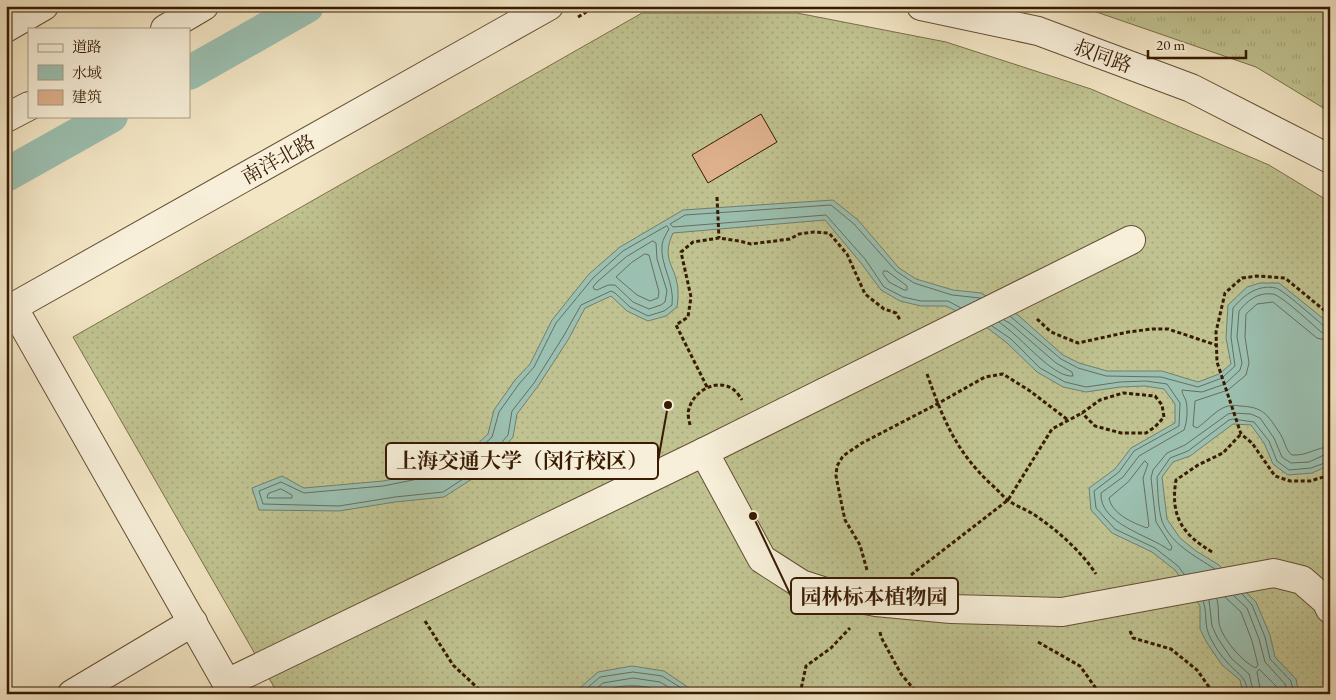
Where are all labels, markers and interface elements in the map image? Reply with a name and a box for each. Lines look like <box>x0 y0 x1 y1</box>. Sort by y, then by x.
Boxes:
legend <box>28 28 190 118</box>
scale bar <box>1148 28 1246 60</box>
street label: 叔同路 <box>1070 34 1136 78</box>
text: 20 m <box>1156 35 1185 54</box>
text: 道路 <box>72 37 102 56</box>
text: 水域 <box>72 63 102 82</box>
text: 建筑 <box>72 87 102 106</box>
street label: 南洋北路 <box>237 128 319 190</box>
callout: 上海交通大学（闵行校区） <box>386 443 658 479</box>
text: 上海交通大学（闵行校区） <box>396 447 648 474</box>
callout: 园林标本植物园 <box>791 578 958 614</box>
text: 园林标本植物园 <box>801 583 948 610</box>

